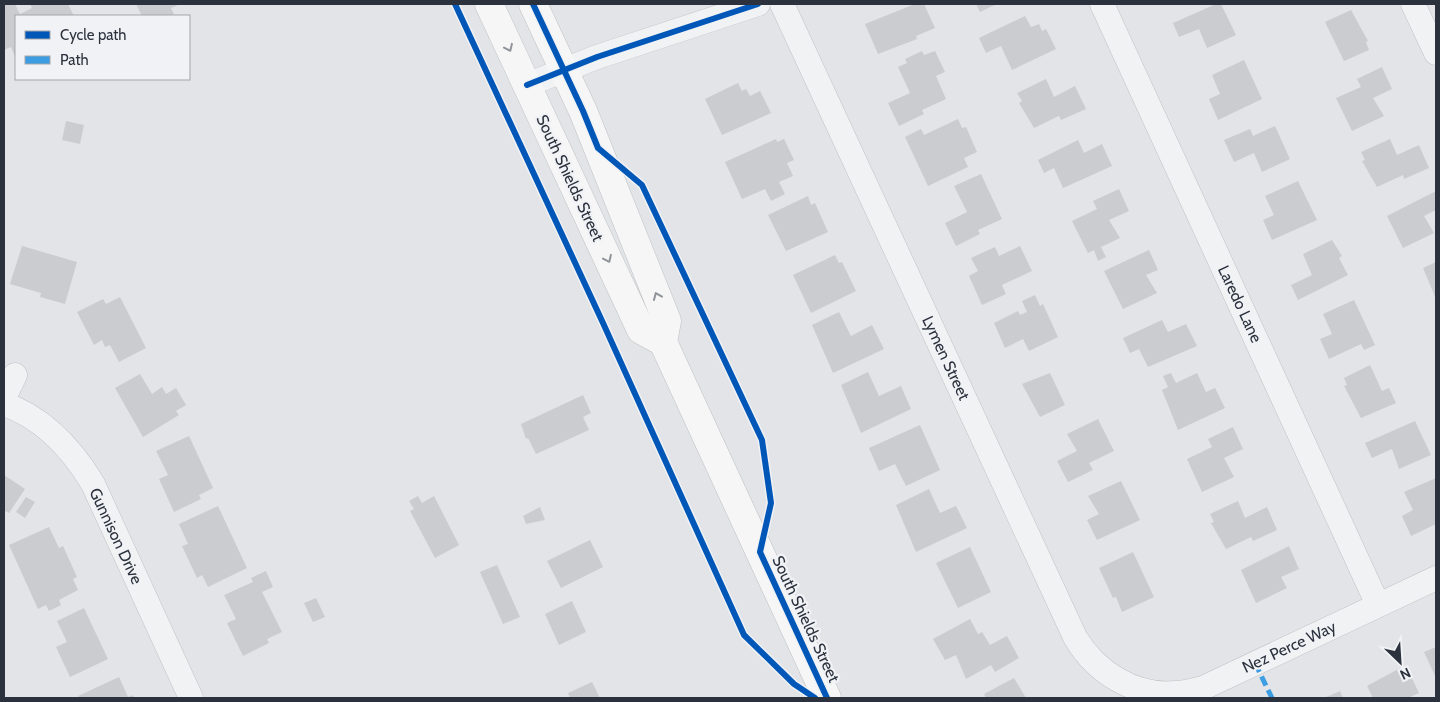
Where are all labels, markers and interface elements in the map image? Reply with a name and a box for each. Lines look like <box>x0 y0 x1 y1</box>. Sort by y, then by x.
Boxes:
legend <box>15 15 190 80</box>
text: Cycle path <box>60 26 126 44</box>
one-way arrow <box>503 43 514 52</box>
text: Path <box>60 51 89 69</box>
street label: South Shields Street <box>532 112 608 245</box>
one-way arrow <box>602 253 612 262</box>
street label: Laredo Lane <box>1214 262 1266 346</box>
one-way arrow <box>653 292 663 301</box>
street label: Lymen Street <box>918 313 974 404</box>
street label: Gunnison Drive <box>85 485 147 587</box>
street label: South Shields Street <box>768 553 844 686</box>
street label: Nez Perce Way <box>1239 617 1339 677</box>
north arrow <box>1375 637 1425 687</box>
text: N <box>1397 664 1414 684</box>

